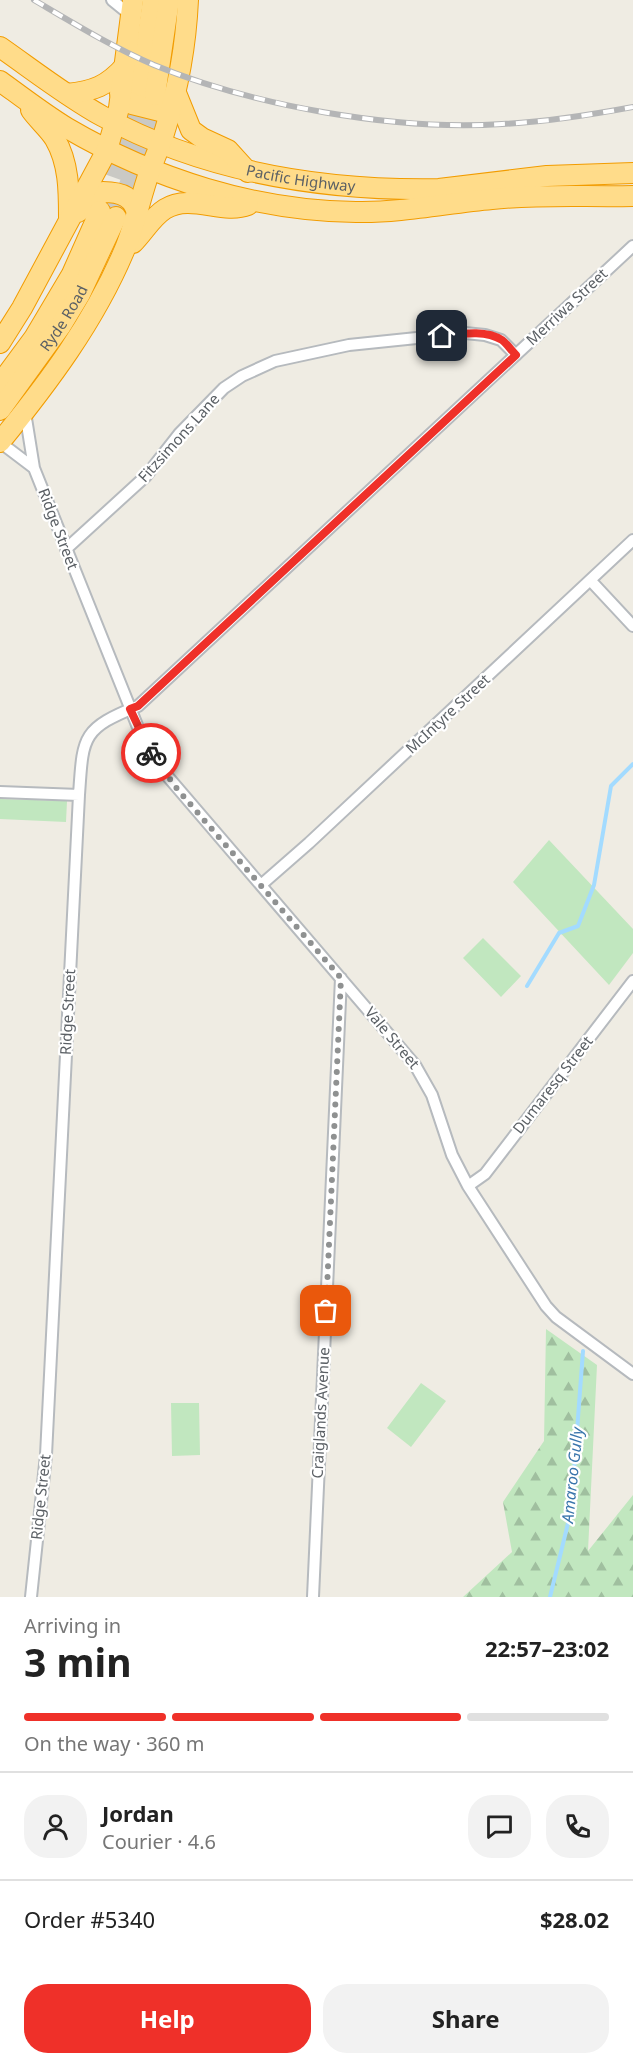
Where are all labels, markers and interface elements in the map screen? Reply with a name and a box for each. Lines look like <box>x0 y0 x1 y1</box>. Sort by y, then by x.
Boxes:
street label: Pacific Highway <box>244 159 356 196</box>
street label: Merriwa Street <box>521 263 612 349</box>
street label: Ryde Road <box>35 282 92 355</box>
pin <box>416 310 467 361</box>
icon: home <box>425 319 458 352</box>
street label: Fitzsimons Lane <box>133 389 223 486</box>
street label: Ridge Street <box>34 485 84 573</box>
street label: McIntyre Street <box>401 669 494 758</box>
courier <box>121 723 181 783</box>
icon: bike <box>135 737 168 770</box>
street label: Ridge Street <box>55 968 79 1055</box>
street label: Vale Street <box>361 1002 425 1073</box>
street label: Dumaresq Street <box>508 1031 597 1138</box>
pin <box>300 1285 351 1336</box>
icon: bag <box>309 1294 342 1327</box>
street label: Craiglands Avenue <box>307 1347 333 1479</box>
water label: Amaroo Gully <box>556 1425 588 1525</box>
street label: Ridge Street <box>26 1453 55 1541</box>
text: Arriving in <box>24 1612 121 1639</box>
text: 22:57–23:02 <box>485 1633 609 1663</box>
text: 3 min <box>24 1635 131 1688</box>
text: On the way · 360 m <box>24 1730 204 1757</box>
button: person <box>24 1795 87 1858</box>
button: chat <box>468 1795 531 1858</box>
button: phone <box>546 1795 609 1858</box>
text: Jordan <box>102 1798 174 1828</box>
text: Courier · 4.6 <box>102 1828 216 1855</box>
text: Order #5340 <box>24 1904 155 1934</box>
text: $28.02 <box>540 1904 609 1934</box>
button: Help <box>24 1984 311 2053</box>
button: Share <box>323 1984 609 2053</box>

